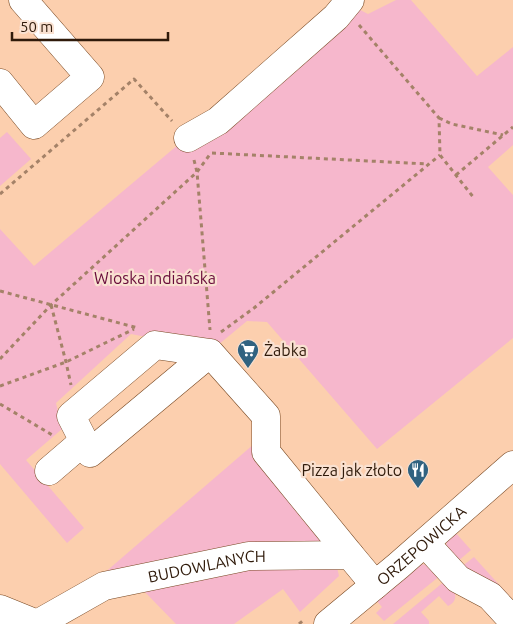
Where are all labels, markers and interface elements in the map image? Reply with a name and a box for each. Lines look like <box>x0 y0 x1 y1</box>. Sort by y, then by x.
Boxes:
scale bar <box>12 10 169 42</box>
text: 50 m <box>20 18 53 35</box>
park label: Wioska indiańska <box>94 269 216 287</box>
supermarket icon: Żabka <box>236 338 260 369</box>
place label: Żabka <box>264 341 307 359</box>
restaurant icon: Pizza jak złoto <box>406 458 430 489</box>
place label: Pizza jak złoto <box>302 461 402 479</box>
street label: ORZEPOWICKA <box>373 501 470 589</box>
street label: BUDOWLANYCH <box>146 547 266 586</box>

